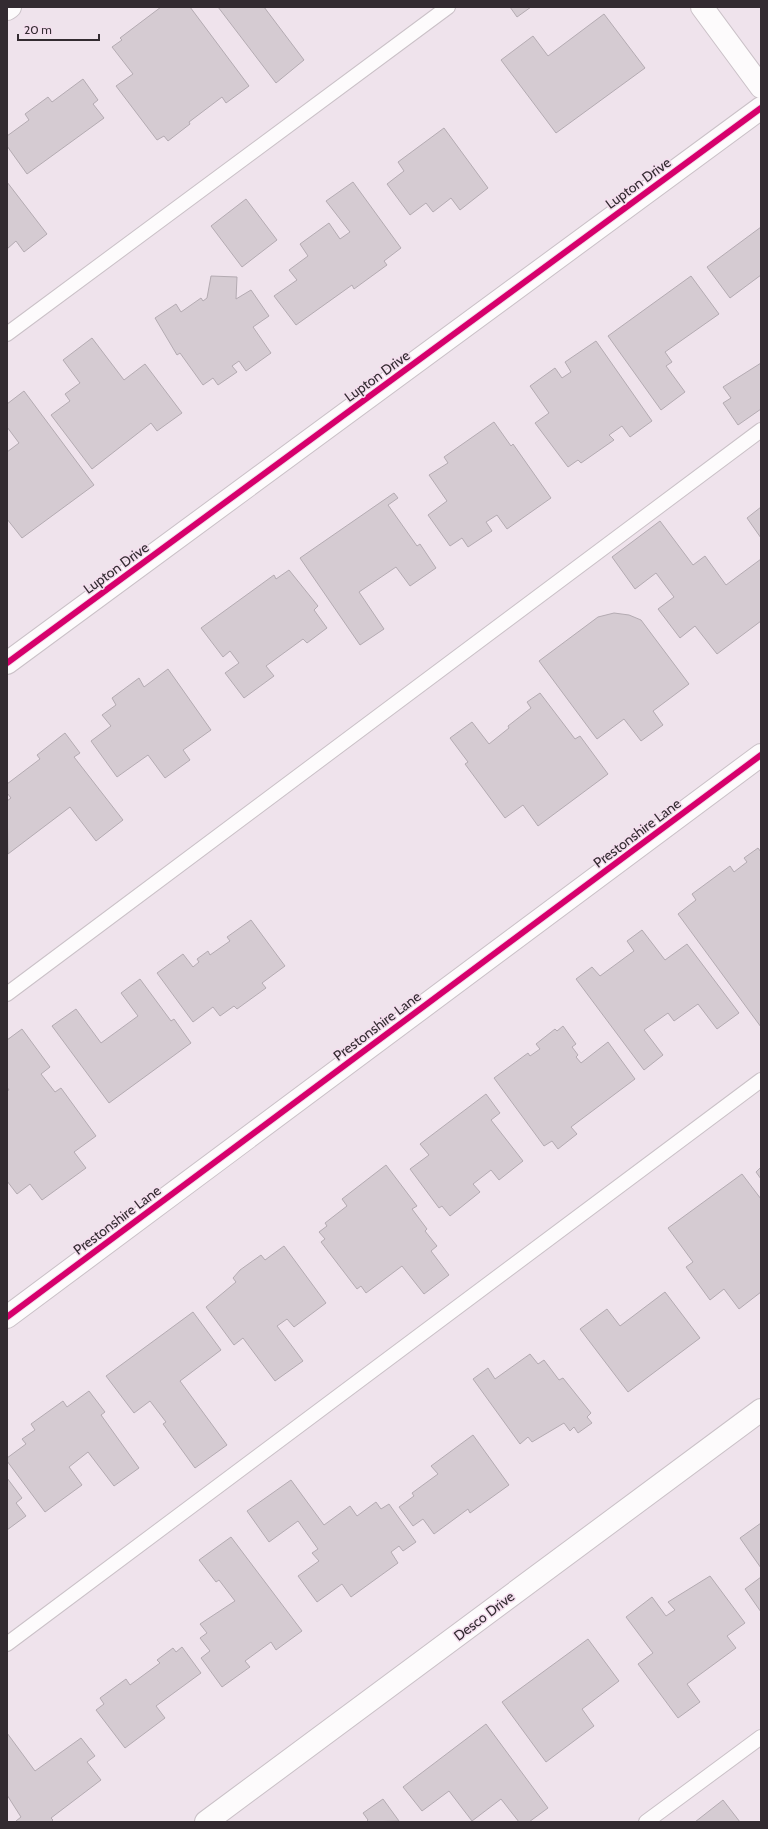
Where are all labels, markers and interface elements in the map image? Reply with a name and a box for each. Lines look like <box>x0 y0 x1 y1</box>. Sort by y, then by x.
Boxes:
scale bar <box>18 16 99 42</box>
text: 20 m <box>24 22 52 37</box>
street label: Lupton Drive <box>602 153 674 213</box>
street label: Lupton Drive <box>341 346 413 406</box>
street label: Lupton Drive <box>80 538 152 598</box>
street label: Prestonshire Lane <box>590 794 684 872</box>
street label: Prestonshire Lane <box>330 987 424 1065</box>
street label: Prestonshire Lane <box>70 1181 164 1259</box>
street label: Desco Drive <box>450 1587 518 1645</box>

